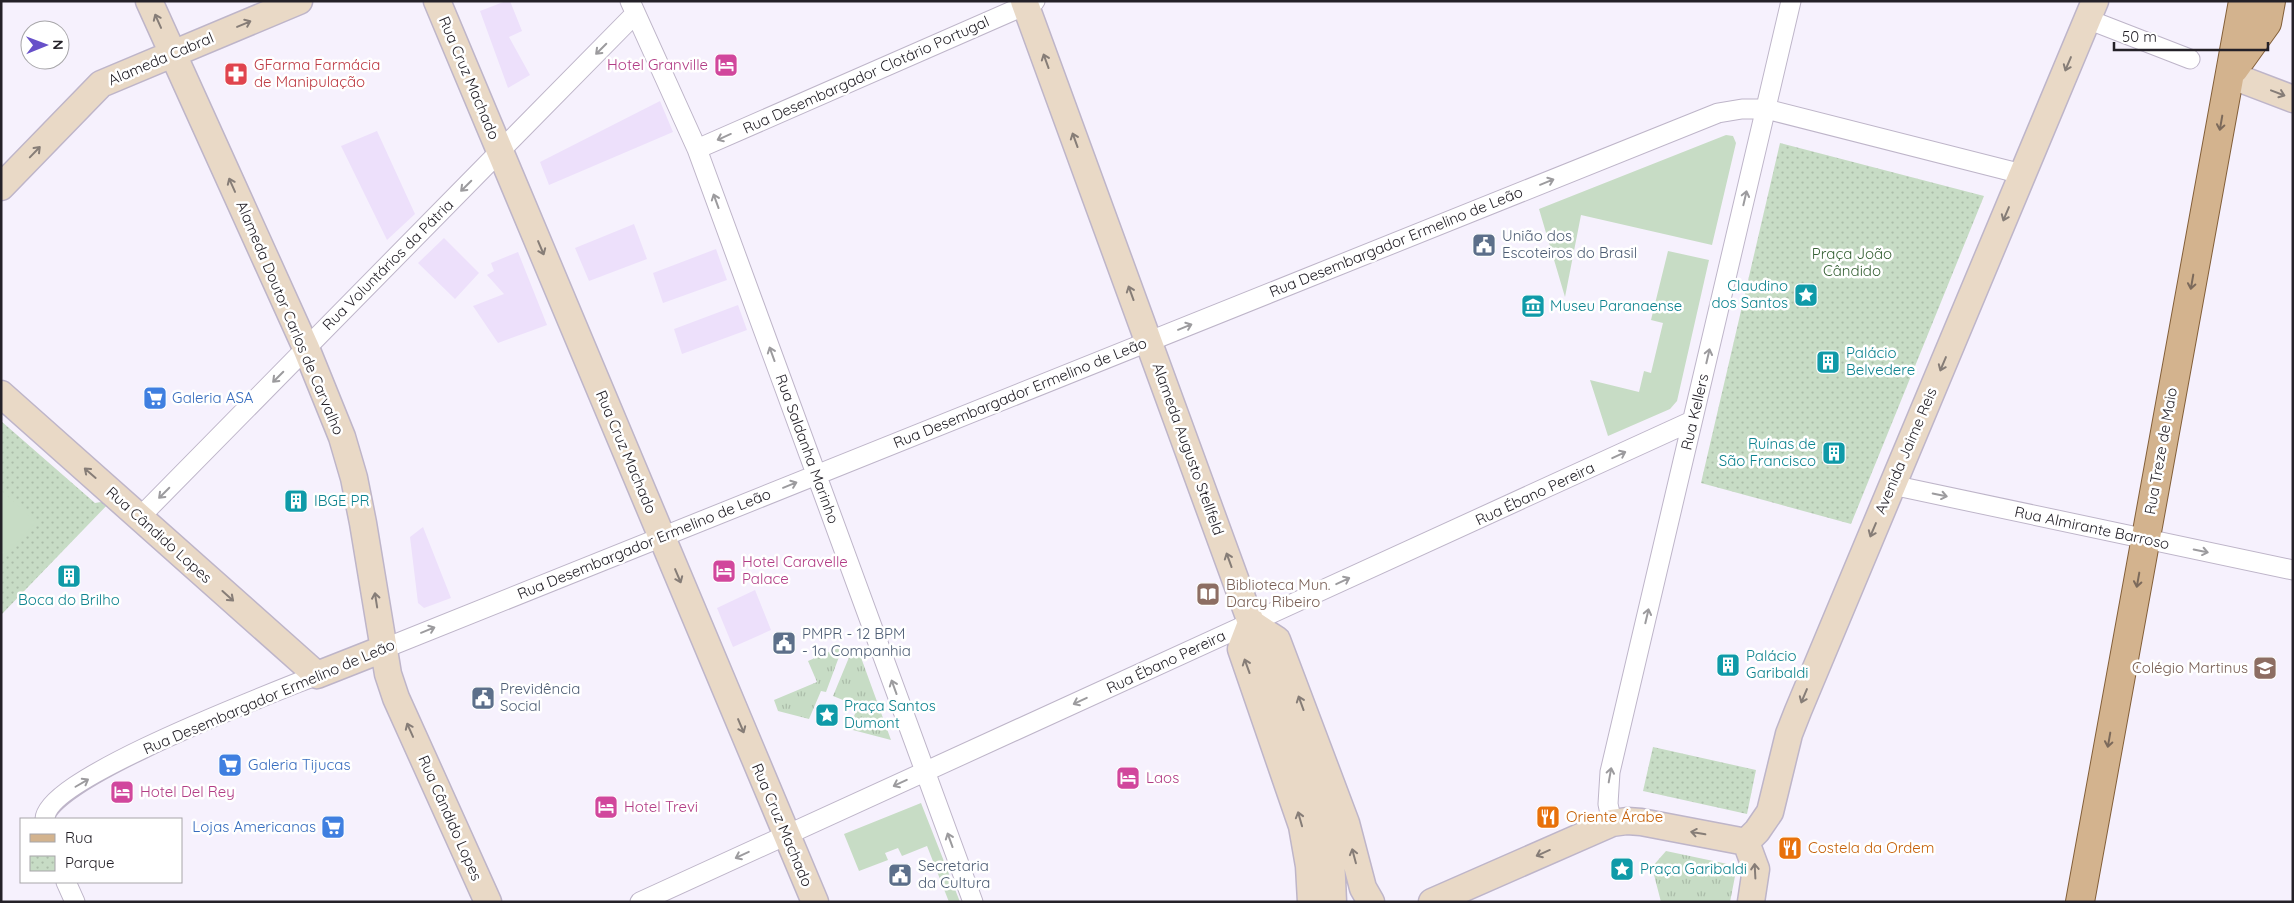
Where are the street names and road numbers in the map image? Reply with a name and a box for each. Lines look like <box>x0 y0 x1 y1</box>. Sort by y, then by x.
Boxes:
street label: Rua Desembargador Clotário Portugal <box>740 11 992 138</box>
street label: Rua Cruz Machado <box>435 13 504 142</box>
street label: Alameda Cabral <box>105 28 216 89</box>
street label: Rua Desembargador Ermelino de Leão <box>1266 182 1525 301</box>
street label: Rua Voluntários da Pátria <box>318 195 457 334</box>
street label: Alameda Doutor Carlos de Carvalho <box>232 198 349 438</box>
street label: Rua Desembargador Ermelino de Leão <box>890 333 1149 452</box>
street label: Alameda Augusto Stellfeld <box>1148 360 1229 538</box>
street label: Rua Saldanha Marinho <box>772 371 843 526</box>
street label: Rua Kellers <box>1676 372 1713 452</box>
street label: Avenida Jaime Reis <box>1870 385 1941 517</box>
street label: Rua Treze de Maio <box>2140 386 2181 516</box>
street label: Rua Cruz Machado <box>592 387 661 516</box>
street label: Rua Ébano Pereira <box>1472 458 1597 529</box>
street label: Rua Cândido Lopes <box>103 482 216 587</box>
street label: Rua Desembargador Ermelino de Leão <box>514 484 773 603</box>
street label: Rua Almirante Barroso <box>2013 502 2171 553</box>
street label: Rua Ébano Pereira <box>1103 626 1228 697</box>
street label: Rua Desembargador Ermelino de Leão <box>140 635 398 758</box>
street label: Rua Cândido Lopes <box>414 752 487 883</box>
street label: Rua Cruz Machado <box>748 760 817 889</box>

